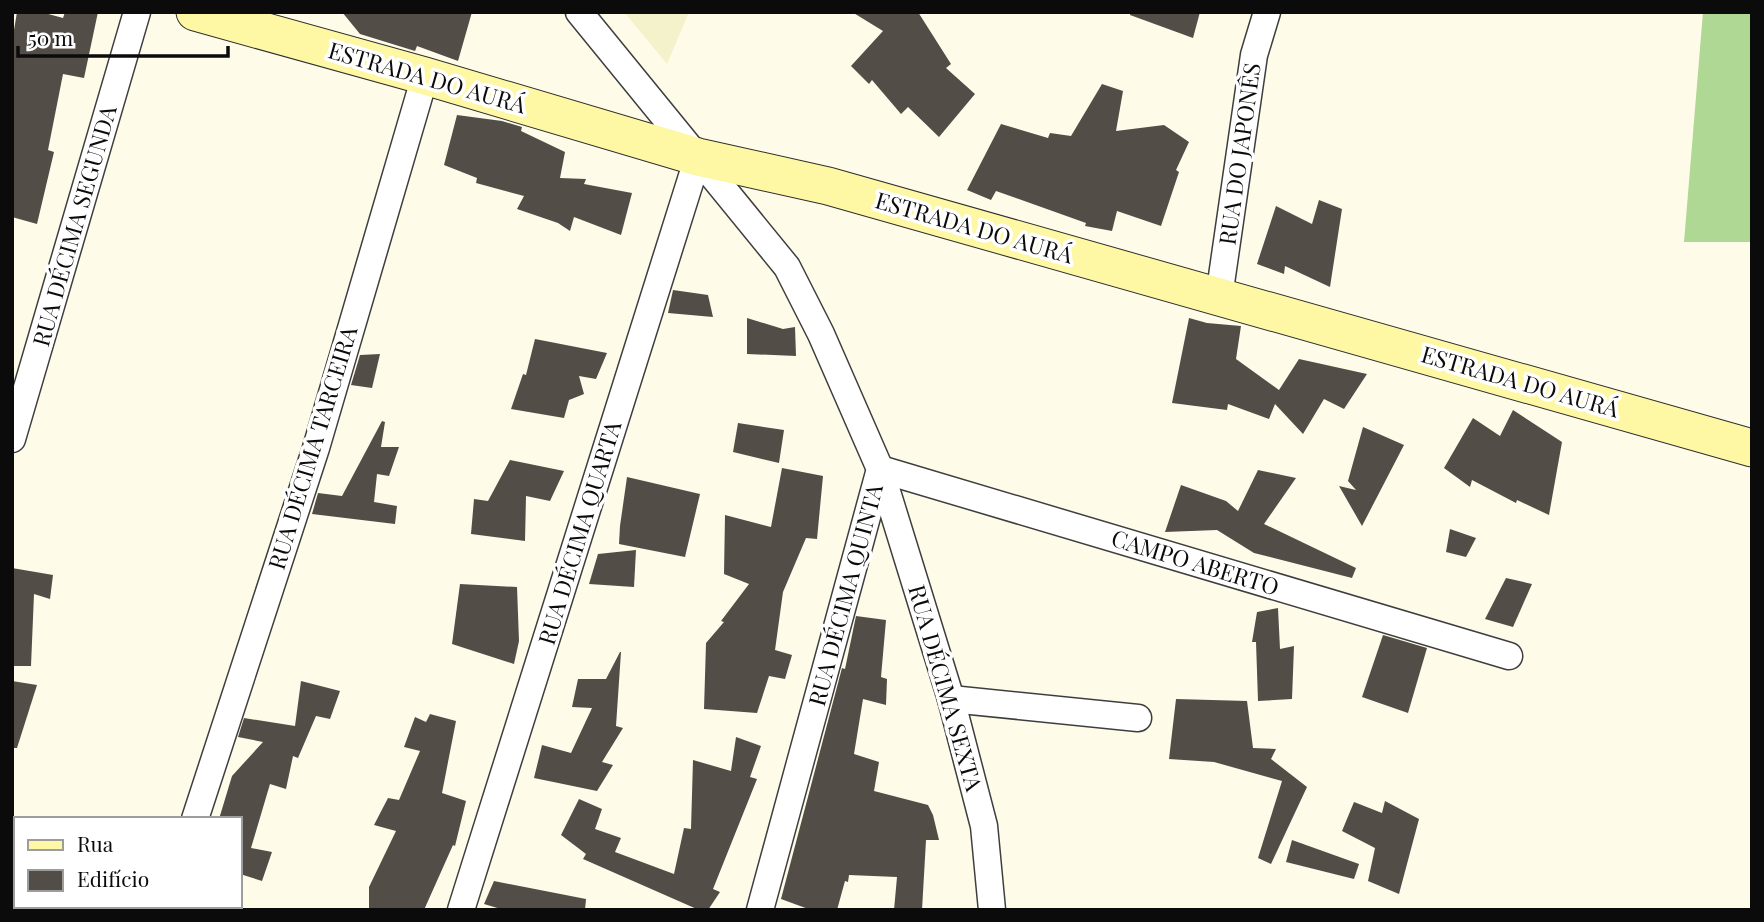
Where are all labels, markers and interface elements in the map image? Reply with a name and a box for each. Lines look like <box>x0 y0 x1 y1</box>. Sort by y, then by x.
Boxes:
scale bar <box>18 14 228 58</box>
text: 50 m <box>28 23 74 51</box>
street label: ESTRADA DO AURÁ <box>325 34 530 120</box>
street label: RUA DO JAPONÊS <box>1210 61 1267 247</box>
street label: RUA DÉCIMA SEGUNDA <box>24 101 123 350</box>
street label: ESTRADA DO AURÁ <box>872 184 1077 270</box>
street label: RUA DÉCIMA TARCEIRA <box>260 322 364 573</box>
street label: ESTRADA DO AURÁ <box>1418 338 1623 424</box>
street label: RUA DÉCIMA QUARTA <box>530 416 628 648</box>
street label: RUA DÉCIMA QUINTA <box>800 480 889 709</box>
street label: CAMPO ABERTO <box>1108 521 1283 602</box>
street label: RUA DÉCIMA SEXTA <box>902 581 991 795</box>
legend <box>14 817 242 908</box>
text: Rua <box>77 829 114 857</box>
text: Edifício <box>77 864 149 892</box>

